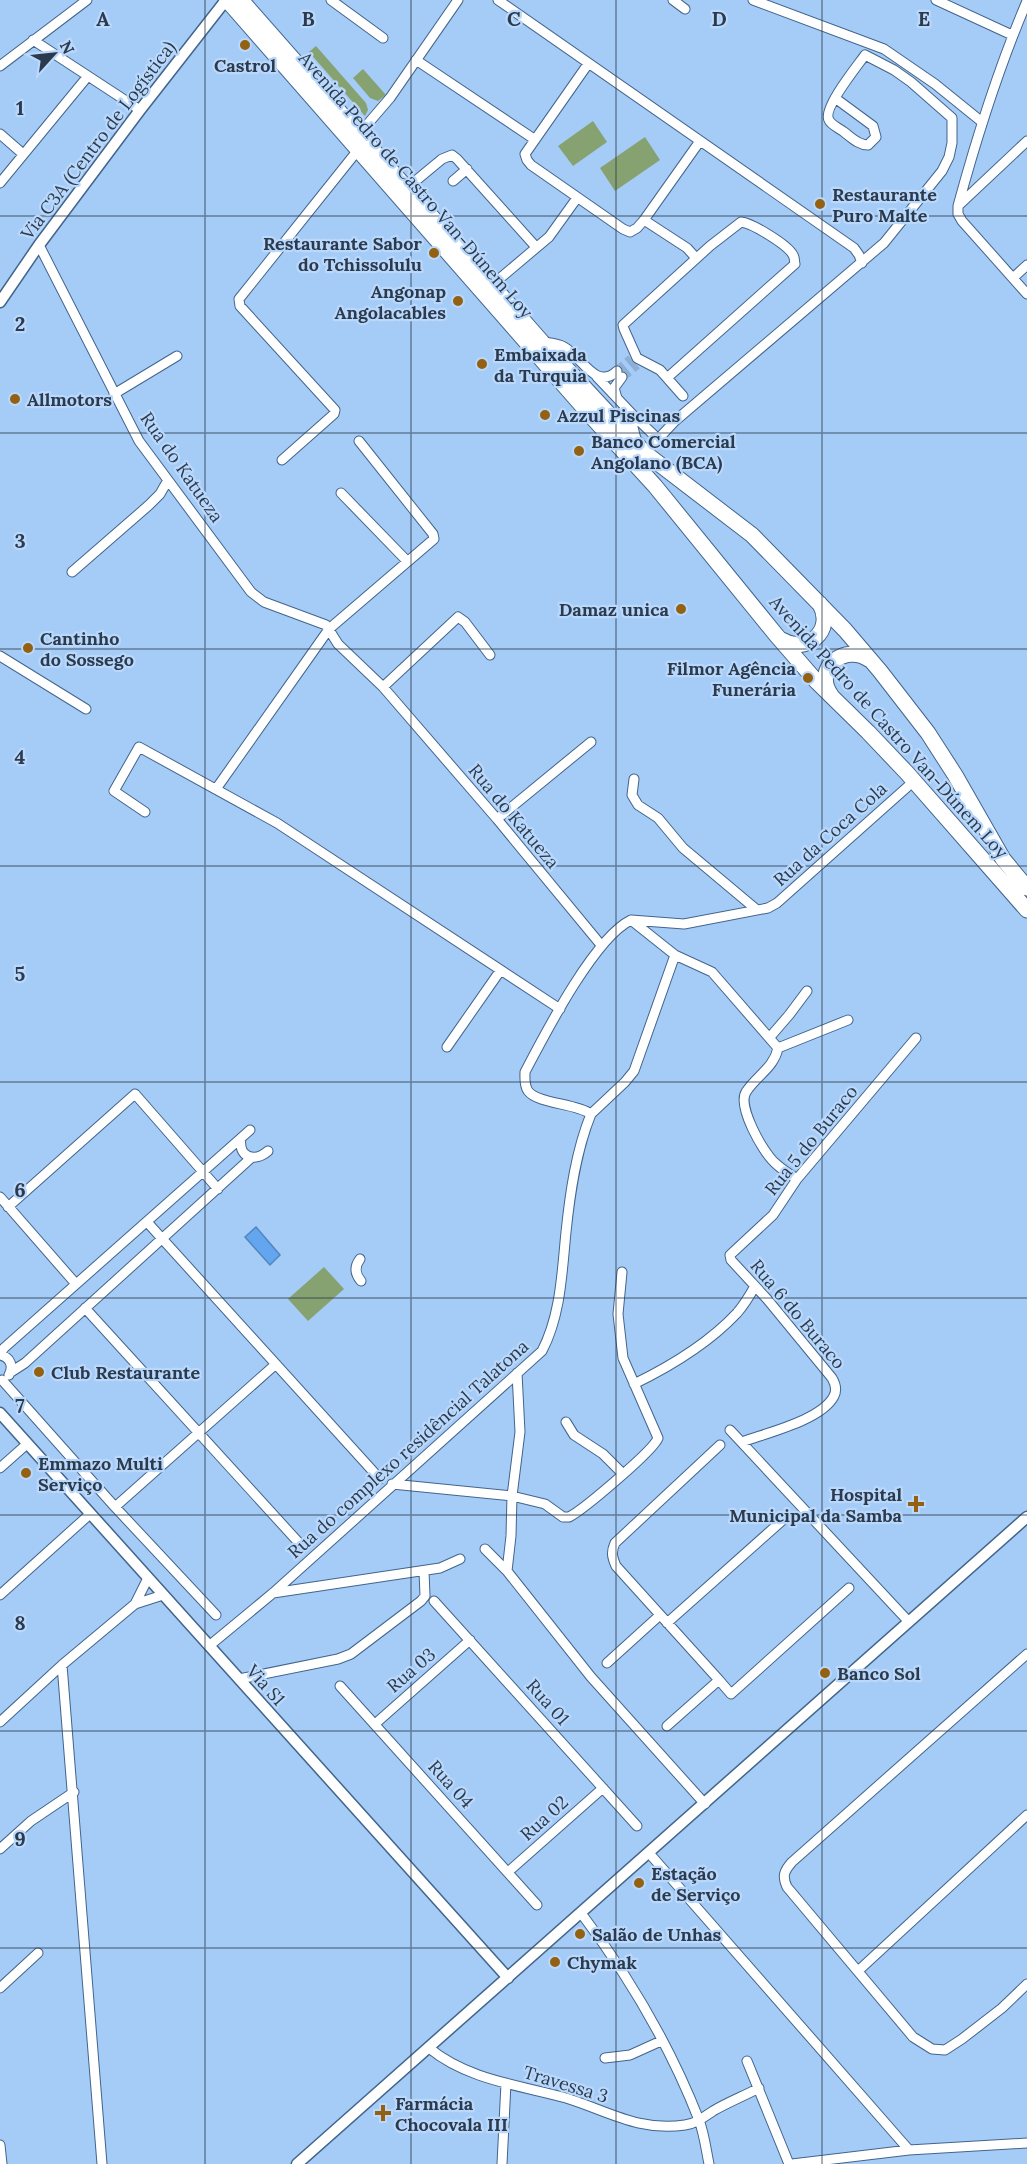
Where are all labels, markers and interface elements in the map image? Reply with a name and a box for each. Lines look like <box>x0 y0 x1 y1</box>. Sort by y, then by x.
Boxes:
text: A <box>96 6 110 31</box>
text: B <box>301 6 315 31</box>
text: C <box>507 6 521 31</box>
text: D <box>711 6 727 31</box>
text: E <box>918 6 930 31</box>
north arrow <box>24 24 84 84</box>
street label: Via C3A (Centro de Logística) <box>15 36 180 245</box>
text: N <box>56 37 79 57</box>
marker: Castrol <box>238 38 252 52</box>
street label: Avenida Pedro de Castro Van-Dúnem Loy <box>293 46 538 323</box>
place label: Castrol <box>214 54 276 77</box>
text: 1 <box>16 95 24 120</box>
place label: Restaurante Puro Malte <box>832 183 937 227</box>
marker: Restaurante Puro Malte <box>813 197 827 211</box>
place label: Restaurante Sabor do Tchissolulu <box>263 232 422 276</box>
marker: Restaurante Sabor do Tchissolulu <box>427 246 441 260</box>
place label: Angonap Angolacables <box>334 280 446 324</box>
marker: Angonap Angolacables <box>451 294 465 308</box>
text: 2 <box>15 311 25 336</box>
place label: Embaixada da Turquia <box>494 343 588 387</box>
marker: Embaixada da Turquia <box>475 357 489 371</box>
place label: Allmotors <box>27 388 112 411</box>
marker: Allmotors <box>8 392 22 406</box>
place label: Azzul Piscinas <box>557 404 680 427</box>
street label: Rua do Katueza <box>135 407 229 527</box>
marker: Azzul Piscinas <box>538 408 552 422</box>
place label: Banco Comercial Angolano (BCA) <box>591 430 736 474</box>
marker: Banco Comercial Angolano (BCA) <box>572 444 586 458</box>
text: 3 <box>14 528 26 553</box>
street label: Avenida Pedro de Castro Van-Dúnem Loy <box>764 590 1014 864</box>
place label: Damaz unica <box>559 598 670 621</box>
marker: Damaz unica <box>674 602 688 616</box>
place label: Cantinho do Sossego <box>40 627 134 671</box>
marker: Cantinho do Sossego <box>21 641 35 655</box>
place label: Filmor Agência Funerária <box>667 657 797 701</box>
marker: Filmor Agência Funerária <box>801 671 815 685</box>
text: 4 <box>15 744 26 769</box>
street label: Rua do Katueza <box>464 759 564 873</box>
street label: Rua da Coca Cola <box>768 777 892 891</box>
text: 5 <box>15 961 26 986</box>
street label: Rua 5 do Buraco <box>759 1080 863 1200</box>
text: 6 <box>14 1177 26 1202</box>
street label: Rua 6 do Buraco <box>745 1255 851 1373</box>
street label: Rua do complexo residêncial Talatona <box>283 1335 533 1563</box>
place label: Club Restaurante <box>51 1361 200 1384</box>
marker: Club Restaurante <box>32 1365 46 1379</box>
text: 7 <box>15 1393 25 1418</box>
place label: Emmazo Multi Serviço <box>38 1452 163 1496</box>
marker: Emmazo Multi Serviço <box>19 1466 33 1480</box>
place label: Hospital Municipal da Samba <box>729 1483 903 1527</box>
marker: Hospital Municipal da Samba <box>907 1495 925 1513</box>
text: 8 <box>14 1610 26 1635</box>
street label: Rua 03 <box>382 1643 440 1697</box>
street label: Via S1 <box>241 1659 290 1710</box>
place label: Banco Sol <box>837 1662 921 1685</box>
marker: Banco Sol <box>818 1666 832 1680</box>
street label: Rua 01 <box>521 1674 575 1730</box>
street label: Rua 04 <box>423 1755 479 1813</box>
street label: Rua 02 <box>515 1790 573 1846</box>
text: 9 <box>14 1826 26 1851</box>
place label: Estação de Serviço <box>651 1862 741 1906</box>
marker: Estação de Serviço <box>632 1876 646 1890</box>
place label: Salão de Unhas <box>592 1923 722 1946</box>
marker: Salão de Unhas <box>573 1927 587 1941</box>
place label: Chymak <box>567 1951 637 1974</box>
marker: Chymak <box>548 1955 562 1969</box>
street label: Travessa 3 <box>521 2060 611 2108</box>
place label: Farmácia Chocovala III <box>395 2092 508 2136</box>
marker: Farmácia Chocovala III <box>376 2106 390 2120</box>

